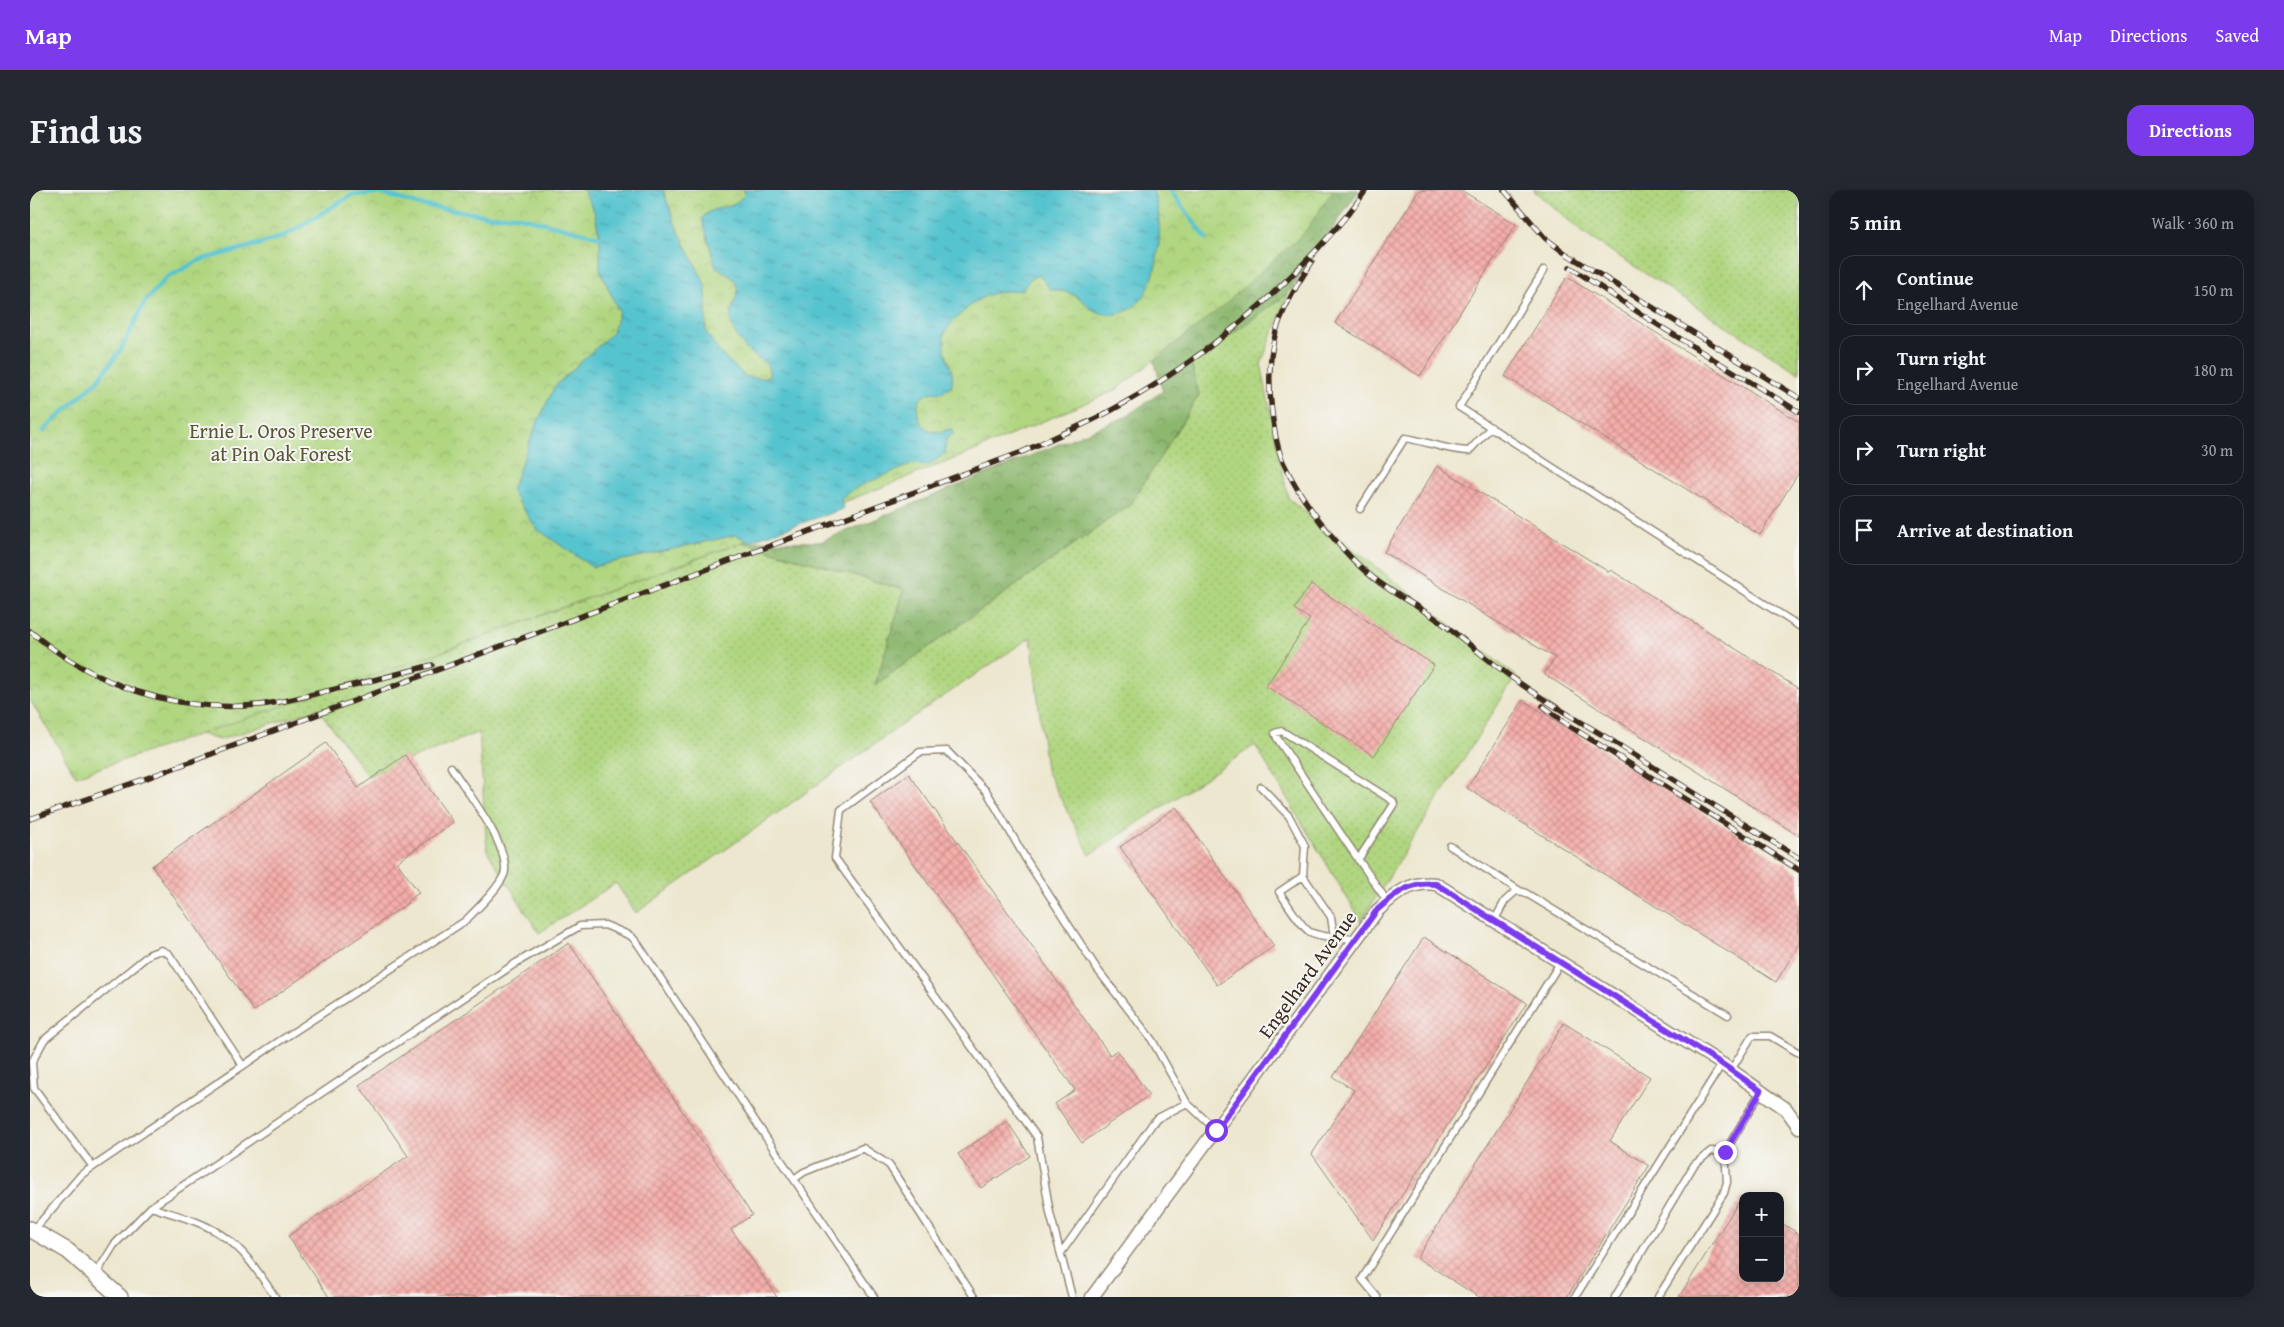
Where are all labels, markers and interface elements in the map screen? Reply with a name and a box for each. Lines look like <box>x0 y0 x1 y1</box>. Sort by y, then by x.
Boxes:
text: Map <box>25 18 72 53</box>
text: Map <box>2049 22 2082 49</box>
text: Directions <box>2110 22 2187 49</box>
text: Saved <box>2215 22 2259 49</box>
text: Find us <box>30 105 143 156</box>
button: Directions <box>2127 105 2254 156</box>
text: 5 min <box>1849 207 1901 238</box>
text: Walk · 360 m <box>2151 211 2234 235</box>
text: Continue <box>1897 264 1974 292</box>
icon: ahead <box>1850 276 1878 304</box>
text: 150 m <box>2193 278 2233 302</box>
text: Engelhard Avenue <box>1897 292 2018 316</box>
text: Turn right <box>1897 344 1986 372</box>
icon: right <box>1850 356 1878 384</box>
text: 180 m <box>2193 358 2233 382</box>
text: Engelhard Avenue <box>1897 372 2018 396</box>
park label: Ernie L. Oros Preserve at Pin Oak Forest <box>189 416 373 468</box>
icon: right <box>1850 436 1878 464</box>
text: Turn right <box>1897 436 1986 464</box>
text: 30 m <box>2201 438 2233 462</box>
icon: arrive <box>1850 516 1878 544</box>
text: Arrive at destination <box>1897 516 2073 544</box>
street label: Engelhard Avenue <box>1251 904 1363 1044</box>
route start <box>1205 1119 1228 1142</box>
route end <box>1714 1141 1737 1164</box>
map controls <box>1739 1192 1784 1282</box>
button: + <box>1739 1192 1784 1237</box>
button: − <box>1739 1237 1784 1282</box>

